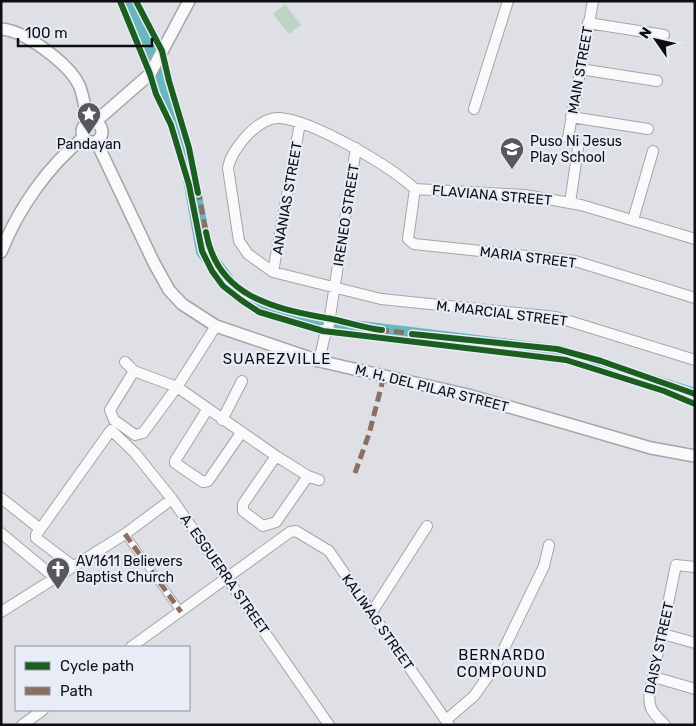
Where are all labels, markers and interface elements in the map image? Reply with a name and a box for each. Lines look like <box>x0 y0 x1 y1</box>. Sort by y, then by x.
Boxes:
scale bar <box>18 15 151 47</box>
north arrow <box>631 15 681 65</box>
text: 100 m <box>25 24 67 42</box>
text: N <box>636 24 656 42</box>
street label: MAIN STREET <box>564 25 597 115</box>
place icon: Pandayan <box>76 101 102 135</box>
place label: Puso Ni Jesus Play School <box>530 133 622 166</box>
place label: Pandayan <box>57 136 121 153</box>
school or university icon: Puso Ni Jesus Play School <box>499 136 525 170</box>
street label: ANANIAS STREET <box>269 140 306 256</box>
street label: IRENEO STREET <box>330 163 363 268</box>
street label: FLAVIANA STREET <box>431 182 553 209</box>
street label: MARIA STREET <box>479 243 577 272</box>
street label: M. MARCIAL STREET <box>435 297 569 330</box>
district label: SUAREZVILLE <box>223 350 331 368</box>
street label: M. H. DEL PILAR STREET <box>353 361 510 416</box>
street label: A. ESGUERRA STREET <box>177 511 273 638</box>
place label: AV1611 Believers Baptist Church <box>76 553 183 586</box>
church icon: AV1611 Believers Baptist Church <box>45 556 71 590</box>
street label: KALIWAG STREET <box>338 571 417 674</box>
street label: DAISY STREET <box>641 600 678 696</box>
legend <box>15 646 190 711</box>
district label: BERNARDO COMPOUND <box>456 646 548 681</box>
text: Cycle path <box>60 657 134 675</box>
text: Path <box>60 682 93 700</box>

